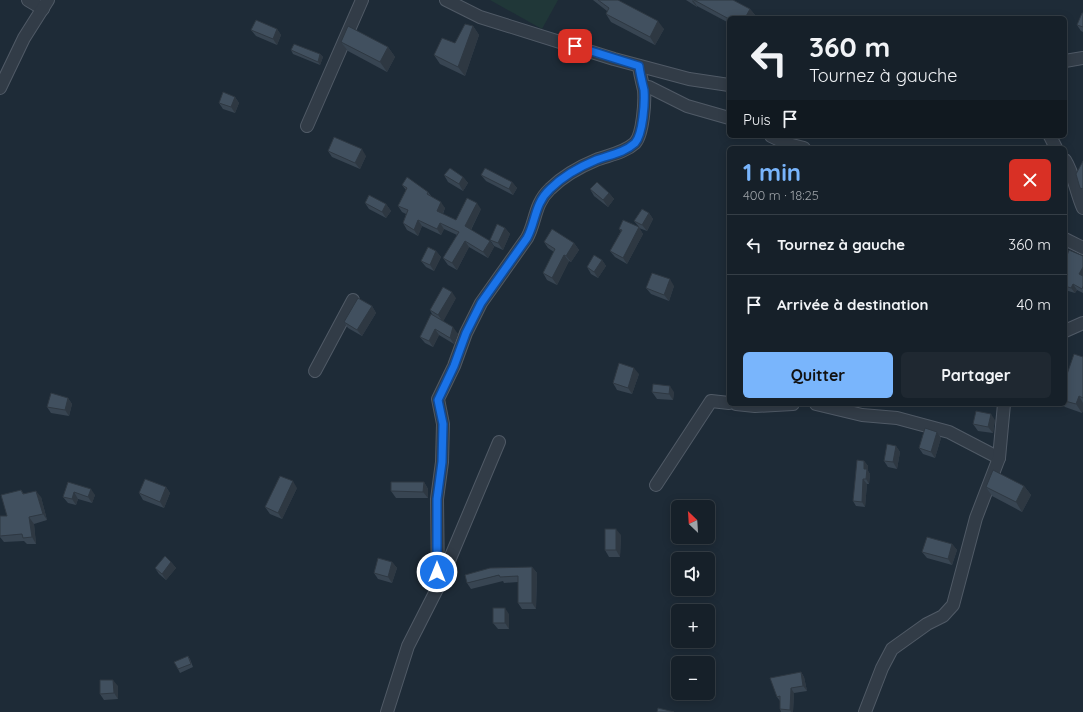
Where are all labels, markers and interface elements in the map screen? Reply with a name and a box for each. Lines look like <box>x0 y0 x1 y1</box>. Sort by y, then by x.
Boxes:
pin <box>558 29 592 63</box>
text: 360 m <box>809 29 890 64</box>
icon: left <box>743 32 795 84</box>
icon: arrive <box>564 35 586 57</box>
text: Tournez à gauche <box>809 64 958 87</box>
icon: arrive <box>779 108 801 130</box>
text: Puis <box>743 110 771 129</box>
text: 1 min <box>743 157 801 187</box>
button: close <box>1009 159 1051 201</box>
text: 400 m · 18:25 <box>743 187 819 203</box>
icon: left <box>743 234 765 256</box>
text: Tournez à gauche <box>777 235 905 254</box>
text: 360 m <box>1008 235 1051 254</box>
icon: arrive <box>743 294 765 316</box>
text: Arrivée à destination <box>777 295 929 314</box>
text: 40 m <box>1016 295 1051 314</box>
button: Quitter <box>743 352 893 398</box>
button: Partager <box>901 352 1051 398</box>
north arrow <box>671 500 715 544</box>
map controls <box>671 500 715 700</box>
position arrow <box>416 551 458 593</box>
button: sound <box>671 552 715 596</box>
button: + <box>671 604 715 648</box>
button: − <box>671 656 715 700</box>

